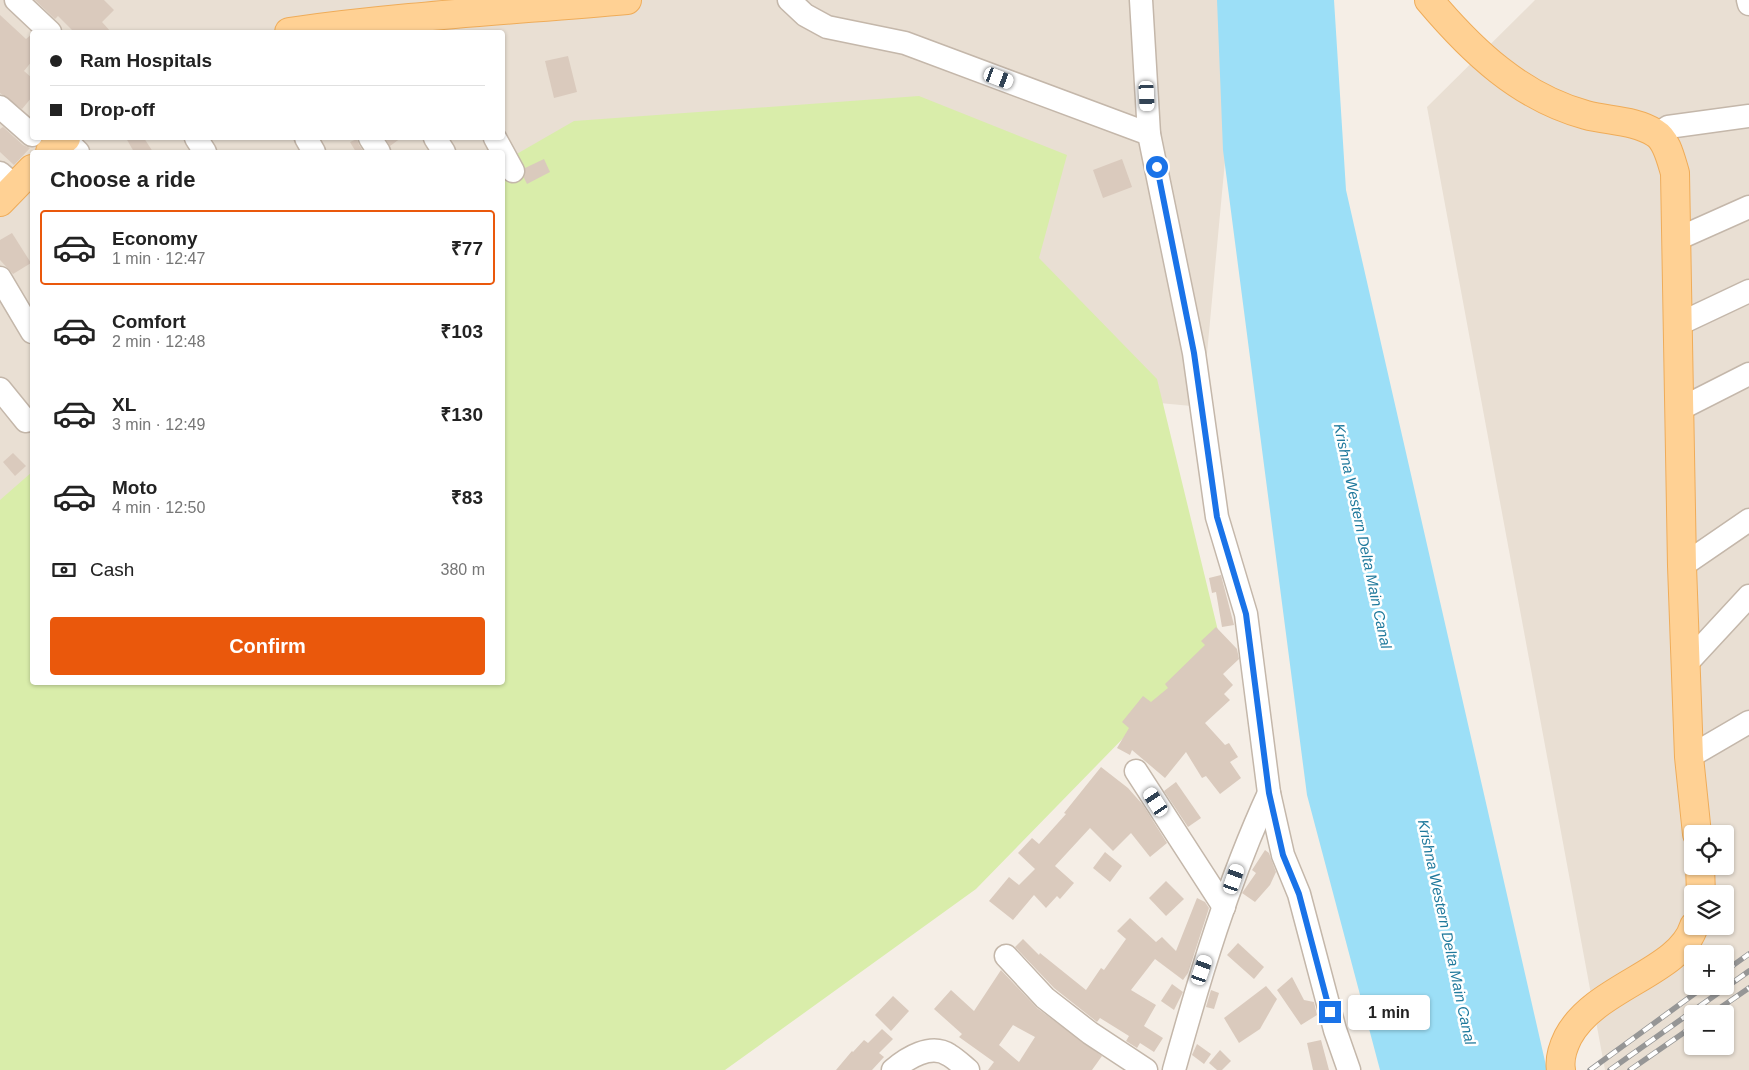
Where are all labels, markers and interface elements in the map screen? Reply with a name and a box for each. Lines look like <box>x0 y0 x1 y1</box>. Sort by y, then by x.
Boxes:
text: Ram Hospitals <box>80 50 212 71</box>
car <box>982 66 1015 90</box>
car <box>1138 81 1155 111</box>
text: Drop-off <box>80 99 155 120</box>
route start <box>1146 156 1168 178</box>
text: Choose a ride <box>50 167 195 192</box>
icon: car <box>52 225 97 270</box>
text: Economy <box>112 228 198 249</box>
text: ₹77 <box>451 238 483 259</box>
text: 1 min · 12:47 <box>112 250 205 267</box>
icon: car <box>52 308 97 353</box>
text: Comfort <box>112 311 186 332</box>
text: ₹103 <box>440 321 483 342</box>
text: 2 min · 12:48 <box>112 333 205 350</box>
icon: car <box>52 391 97 436</box>
text: XL <box>112 394 136 415</box>
text: ₹130 <box>440 404 483 425</box>
text: 3 min · 12:49 <box>112 416 205 433</box>
water label: Krishna Western Delta Main Canal <box>1331 422 1395 651</box>
icon: car <box>52 474 97 519</box>
text: Moto <box>112 477 157 498</box>
text: ₹83 <box>451 487 483 508</box>
text: 4 min · 12:50 <box>112 499 205 516</box>
icon: cash <box>50 556 78 584</box>
text: Cash <box>90 559 134 580</box>
text: 380 m <box>441 561 485 578</box>
button: Confirm <box>50 617 485 675</box>
car <box>1141 785 1170 819</box>
water label: Krishna Western Delta Main Canal <box>1415 818 1479 1047</box>
map controls <box>1684 825 1734 1055</box>
button: locate <box>1684 825 1734 875</box>
car <box>1222 862 1245 896</box>
button: layers <box>1684 885 1734 935</box>
button: + <box>1684 945 1734 995</box>
car <box>1190 953 1213 987</box>
callout: 1 min <box>1348 994 1430 1030</box>
route end <box>1319 1001 1341 1023</box>
text: 1 min <box>1368 1004 1410 1021</box>
button: − <box>1684 1005 1734 1055</box>

